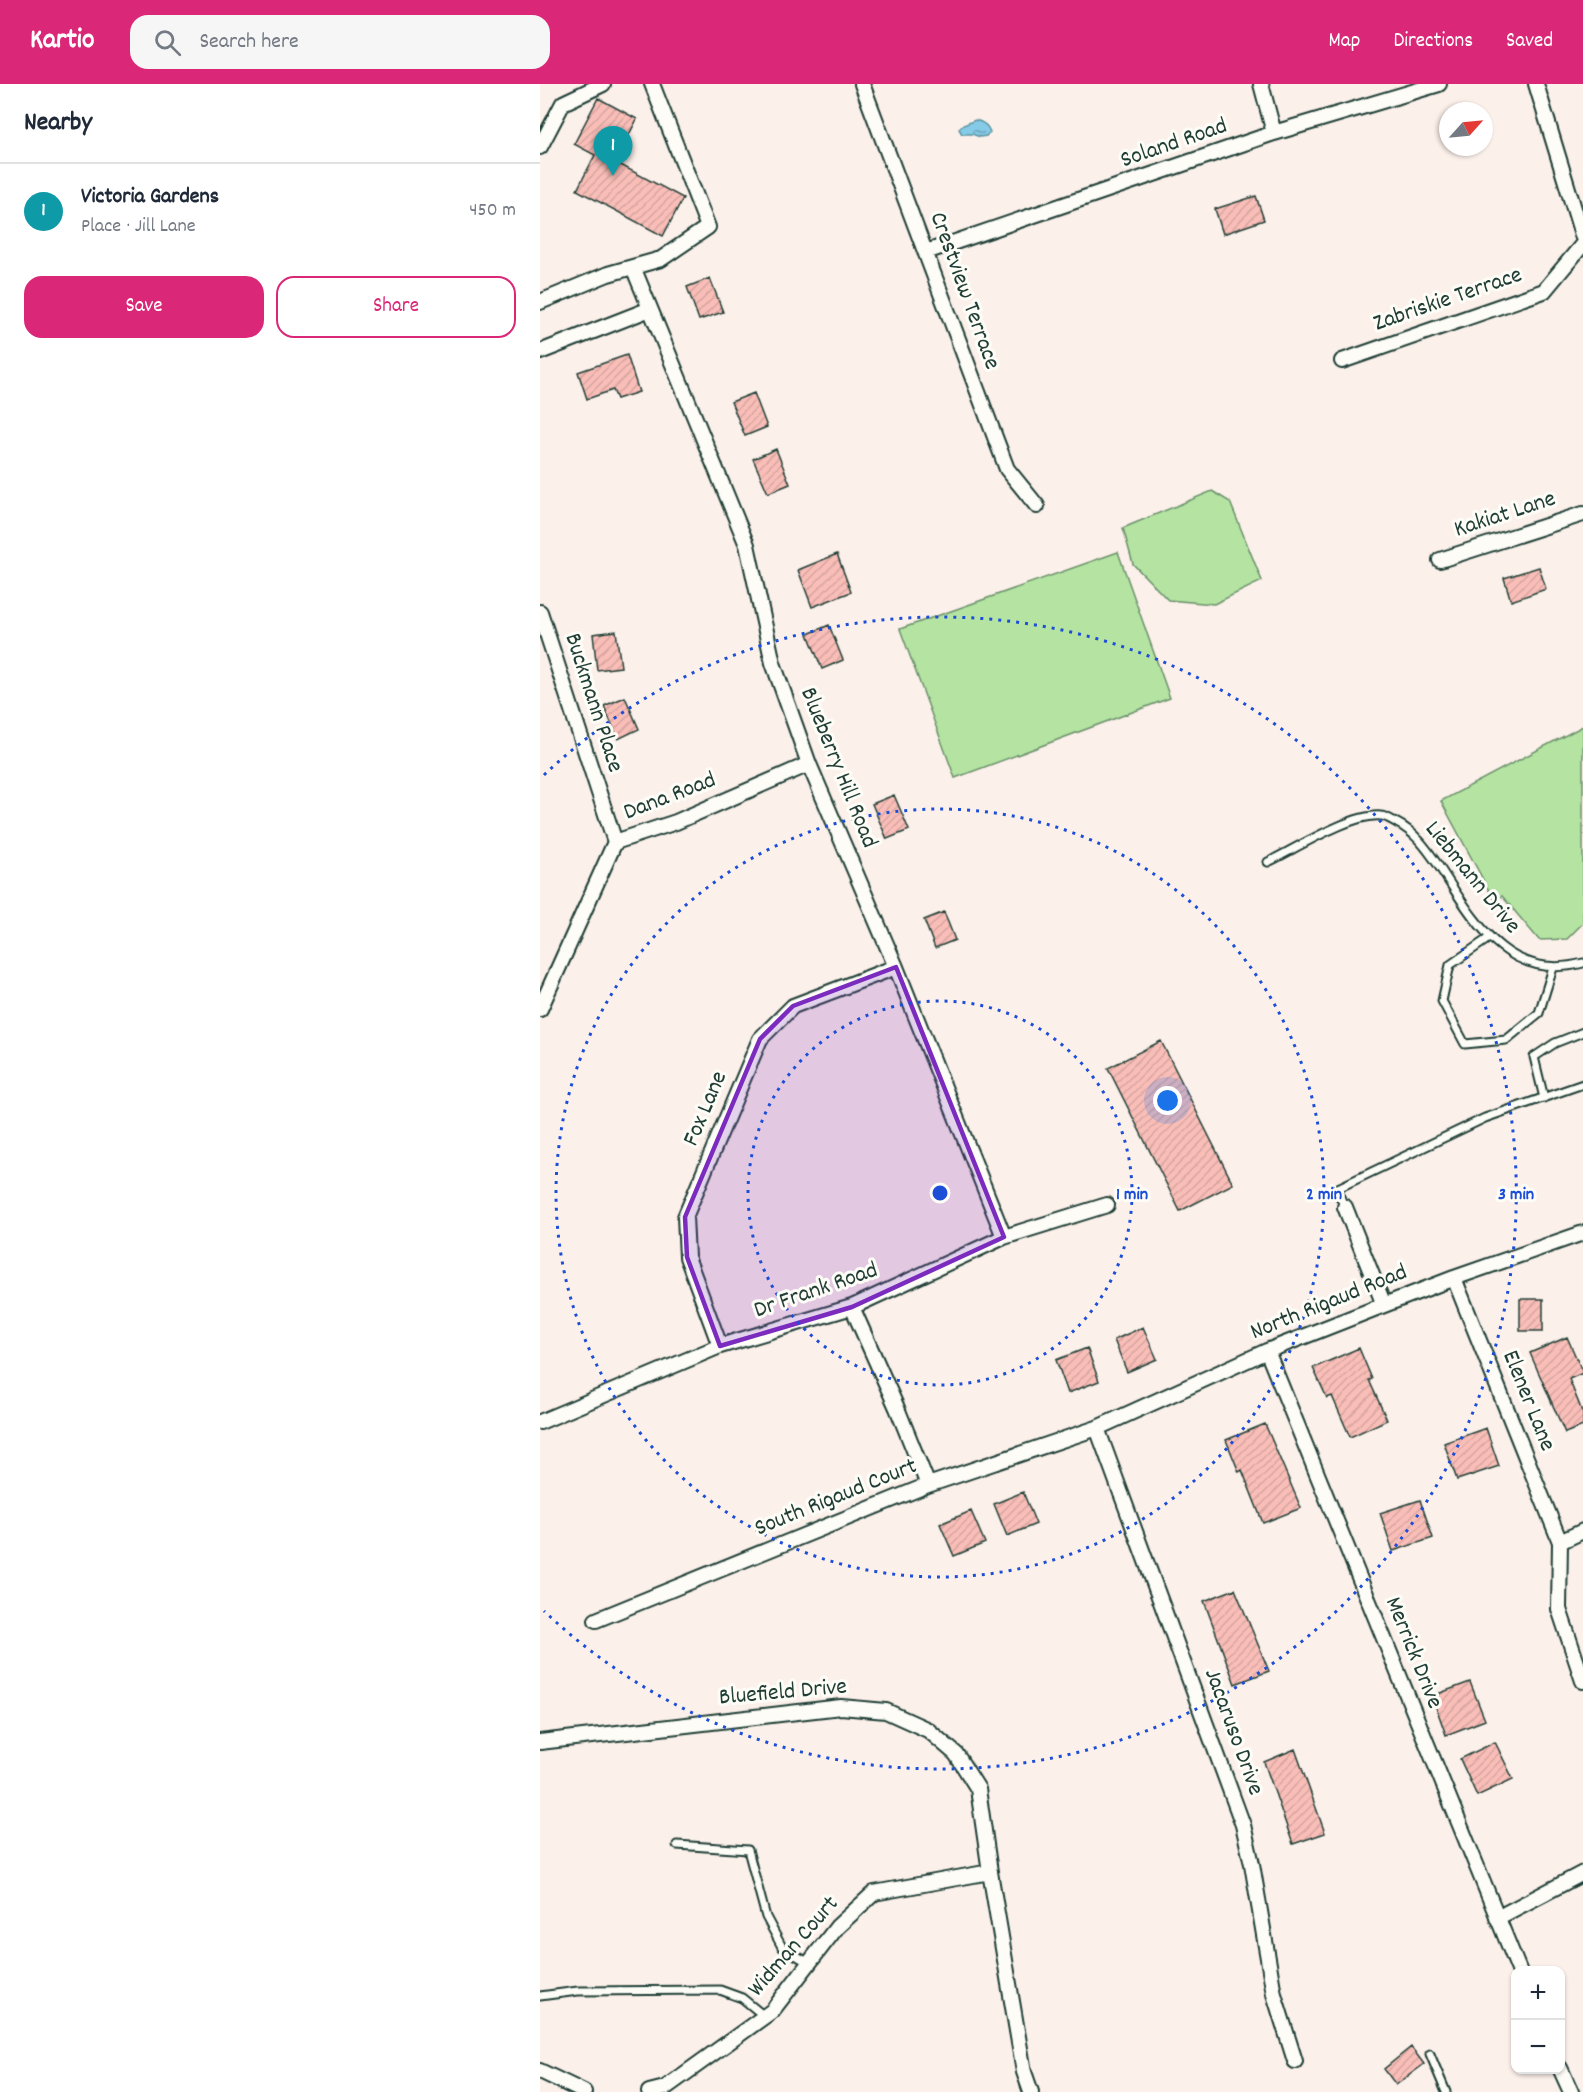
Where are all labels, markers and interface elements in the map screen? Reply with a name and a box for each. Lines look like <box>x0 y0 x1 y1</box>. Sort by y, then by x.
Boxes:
search box <box>130 15 550 69</box>
text: Kartio <box>30 22 94 62</box>
icon: search <box>151 26 184 59</box>
text: Search here <box>199 27 299 58</box>
text: Map <box>1329 27 1360 57</box>
text: Directions <box>1393 27 1473 57</box>
text: Saved <box>1506 27 1553 57</box>
north arrow <box>1439 102 1493 156</box>
text: Nearby <box>24 105 92 142</box>
street label: Soland Road <box>1116 110 1232 178</box>
pin: 1 <box>594 126 632 176</box>
text: Victoria Gardens <box>81 182 219 213</box>
text: 1 <box>41 197 46 225</box>
text: 450 m <box>469 197 516 225</box>
street label: Crestview Terrace <box>920 207 1008 375</box>
text: Place · Jill Lane <box>81 213 195 241</box>
street label: Zabriskie Terrace <box>1369 259 1527 341</box>
button: Save <box>24 276 264 338</box>
button: Share <box>276 276 516 338</box>
street label: Kakiat Lane <box>1450 483 1560 547</box>
street label: Buckmann Place <box>554 629 632 777</box>
street label: Blueberry Hill Road <box>790 683 886 853</box>
street label: Dana Road <box>619 764 721 830</box>
street label: Liebmann Drive <box>1416 814 1528 942</box>
street label: Fox Lane <box>675 1066 737 1152</box>
your location <box>1153 1086 1182 1115</box>
centre of rings <box>930 1183 950 1203</box>
text: 1 min <box>1116 1183 1148 1208</box>
text: 2 min <box>1306 1183 1342 1208</box>
text: 3 min <box>1498 1183 1534 1208</box>
street label: Dr Frank Road <box>750 1254 882 1328</box>
street label: North Rigaud Road <box>1245 1256 1413 1350</box>
street label: Elener Lane <box>1492 1346 1564 1456</box>
street label: South Rigaud Court <box>750 1450 922 1546</box>
street label: Merrick Drive <box>1375 1592 1451 1714</box>
street label: Jacaruso Drive <box>1194 1664 1272 1800</box>
street label: Bluefield Drive <box>718 1670 848 1716</box>
street label: Widman Court <box>740 1889 848 2005</box>
map controls <box>1511 1966 1565 2074</box>
button: + <box>1511 1966 1565 2020</box>
button: − <box>1511 2020 1565 2074</box>

